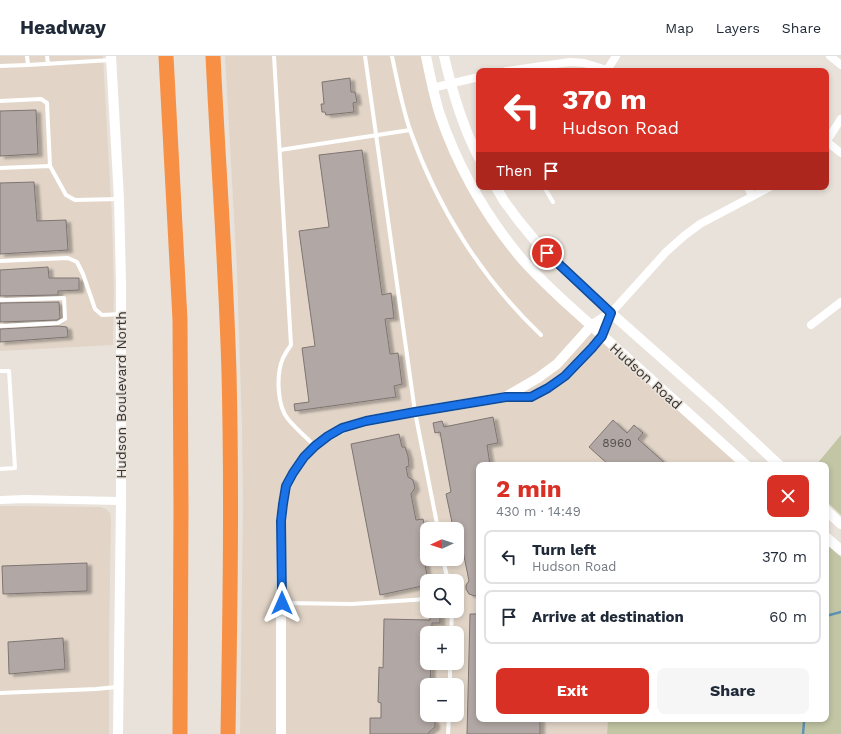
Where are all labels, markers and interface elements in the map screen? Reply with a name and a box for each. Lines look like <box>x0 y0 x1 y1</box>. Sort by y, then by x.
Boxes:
text: Headway <box>20 16 106 39</box>
text: Map <box>665 20 694 36</box>
text: Layers <box>716 20 760 36</box>
text: Share <box>782 20 821 36</box>
text: 370 m <box>562 83 647 116</box>
icon: left <box>496 84 548 136</box>
text: Hudson Road <box>562 117 679 138</box>
icon: arrive <box>540 160 562 182</box>
text: Then <box>496 162 532 180</box>
pin <box>530 236 564 270</box>
icon: arrive <box>536 242 558 264</box>
street label: Hudson Boulevard North <box>113 311 129 479</box>
street label: Hudson Road <box>607 340 685 412</box>
house number: 8960 <box>602 436 632 450</box>
text: 2 min <box>496 475 562 503</box>
button: close <box>767 475 809 517</box>
text: 430 m · 14:49 <box>496 504 581 519</box>
north arrow <box>420 522 464 566</box>
map controls <box>420 522 464 722</box>
text: Turn left <box>532 541 596 559</box>
icon: left <box>498 546 520 568</box>
text: 370 m <box>762 548 807 566</box>
text: Hudson Road <box>532 559 616 574</box>
button: search <box>420 574 464 618</box>
position arrow <box>261 582 303 624</box>
icon: arrive <box>498 606 520 628</box>
text: Arrive at destination <box>532 608 684 626</box>
text: 60 m <box>769 608 807 626</box>
button: + <box>420 626 464 670</box>
button: Exit <box>496 668 649 714</box>
button: Share <box>657 668 809 714</box>
button: − <box>420 678 464 722</box>

